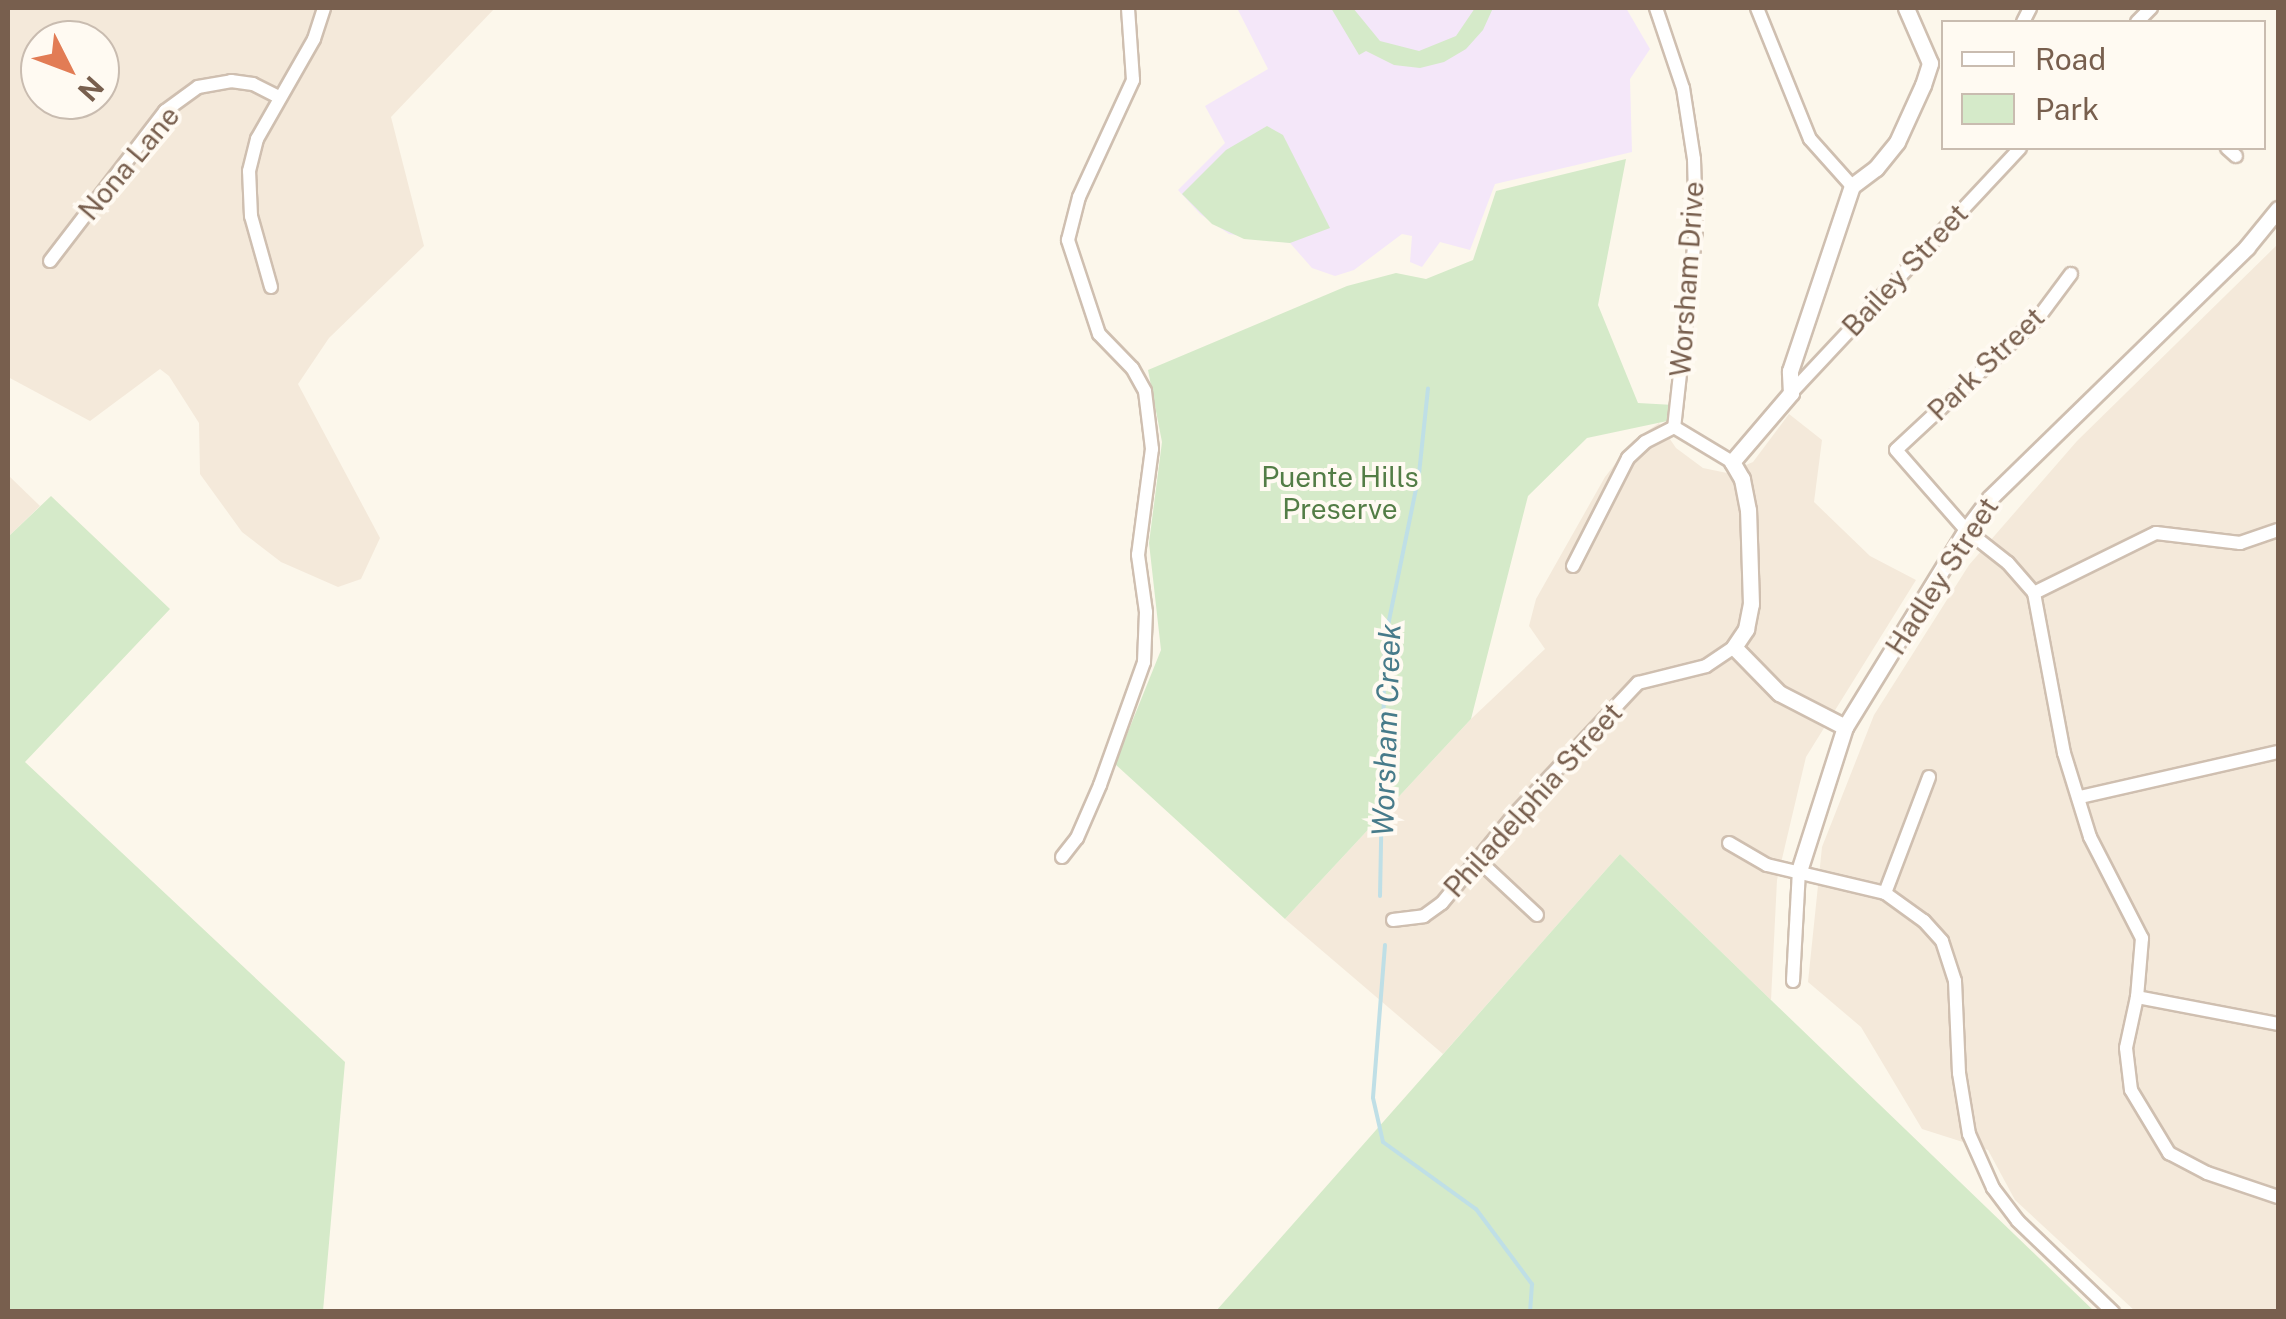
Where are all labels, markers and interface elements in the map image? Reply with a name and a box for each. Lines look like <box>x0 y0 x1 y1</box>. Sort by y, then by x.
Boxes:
north arrow <box>20 20 120 120</box>
legend <box>1941 20 2266 150</box>
text: Road <box>2035 41 2106 77</box>
text: N <box>72 70 111 108</box>
text: Park <box>2035 91 2099 127</box>
street label: Nona Lane <box>72 99 186 227</box>
street label: Worsham Drive <box>1663 180 1711 378</box>
street label: Bailey Street <box>1835 197 1975 343</box>
street label: Park Street <box>1921 300 2051 428</box>
park label: Puente Hills Preserve <box>1261 460 1419 526</box>
street label: Hadley Street <box>1879 491 2005 661</box>
water label: Worsham Creek <box>1364 623 1408 837</box>
street label: Philadelphia Street <box>1437 696 1629 904</box>

